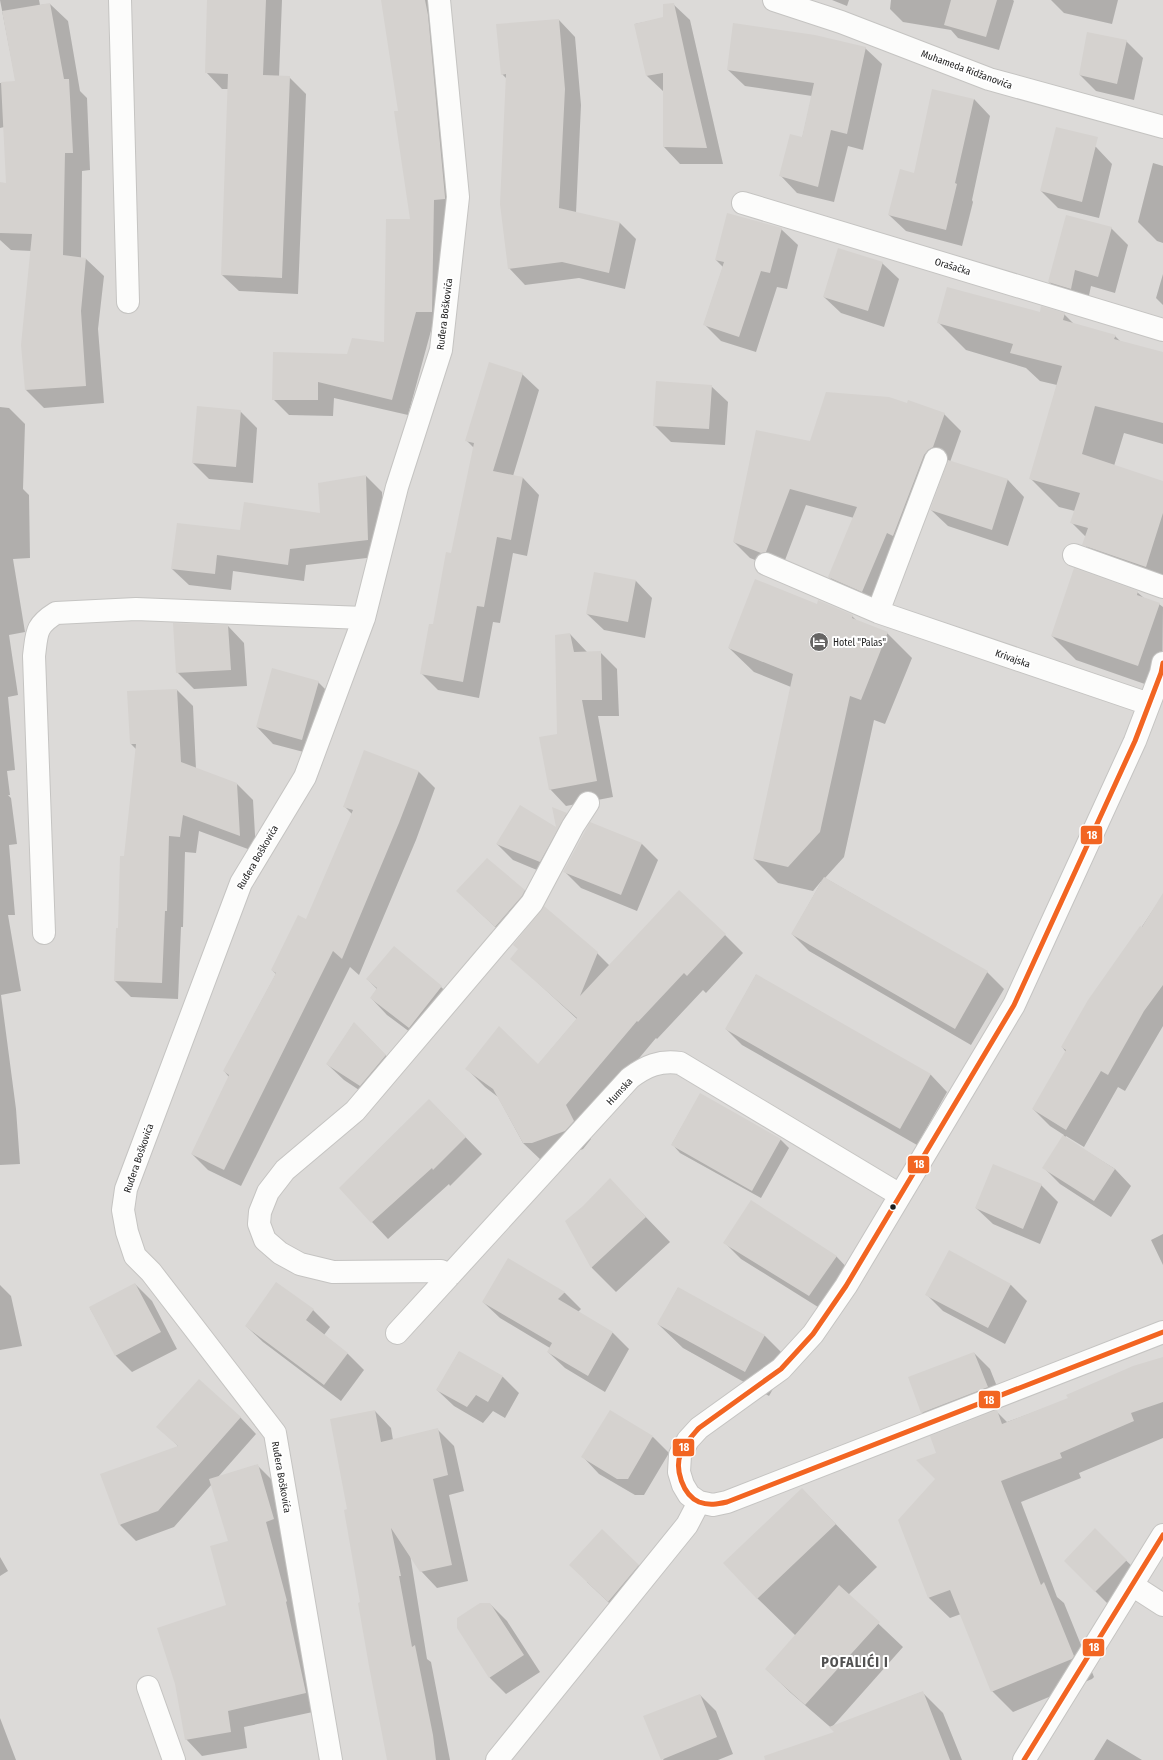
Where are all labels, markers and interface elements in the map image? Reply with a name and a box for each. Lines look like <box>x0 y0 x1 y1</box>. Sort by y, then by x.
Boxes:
street label: Muhameda Ridžanovića <box>919 48 1014 92</box>
street label: Orašačka <box>933 256 972 278</box>
street label: Ruđera Boškovića <box>435 277 455 351</box>
hotel icon: Hotel "Palas" <box>808 631 830 653</box>
place label: Hotel "Palas" <box>833 637 886 649</box>
street label: Krivajska <box>993 647 1032 671</box>
street label: Ruđera Boškovića <box>235 823 281 892</box>
line badge: 18 <box>1080 825 1103 845</box>
text: 18 <box>1087 829 1097 842</box>
street label: Humska <box>604 1076 635 1108</box>
street label: Ruđera Boškovića <box>122 1122 156 1194</box>
line badge: 18 <box>907 1155 930 1174</box>
text: 18 <box>914 1158 924 1171</box>
unlabelled marker <box>888 1202 898 1212</box>
line badge: 18 <box>978 1390 1001 1409</box>
text: 18 <box>984 1394 994 1407</box>
line badge: 18 <box>672 1438 695 1457</box>
street label: Ruđera Boškovića <box>269 1441 293 1514</box>
text: 18 <box>679 1441 689 1454</box>
line badge: 18 <box>1082 1638 1105 1657</box>
text: 18 <box>1089 1641 1099 1654</box>
district label: POFALIĆI I <box>821 1653 889 1671</box>

